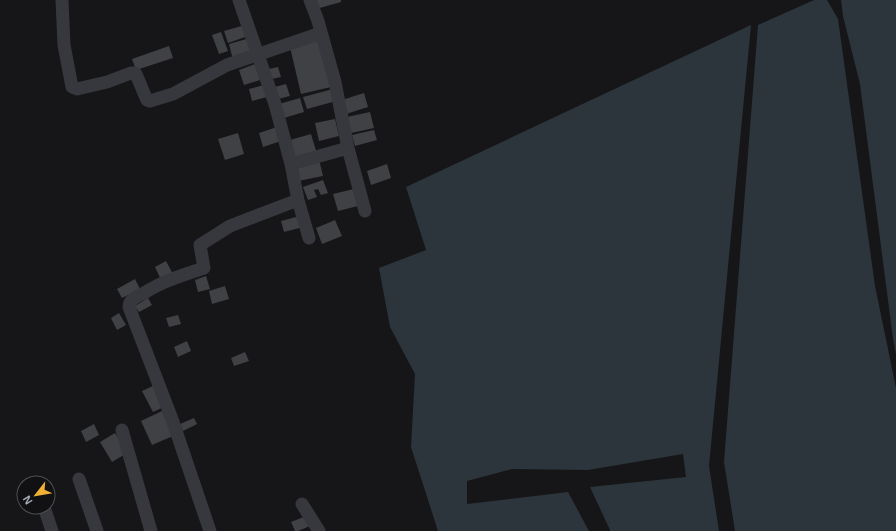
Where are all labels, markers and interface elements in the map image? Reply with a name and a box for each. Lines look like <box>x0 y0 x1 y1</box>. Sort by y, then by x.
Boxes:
north arrow <box>16 475 56 515</box>
text: N <box>20 494 35 507</box>

